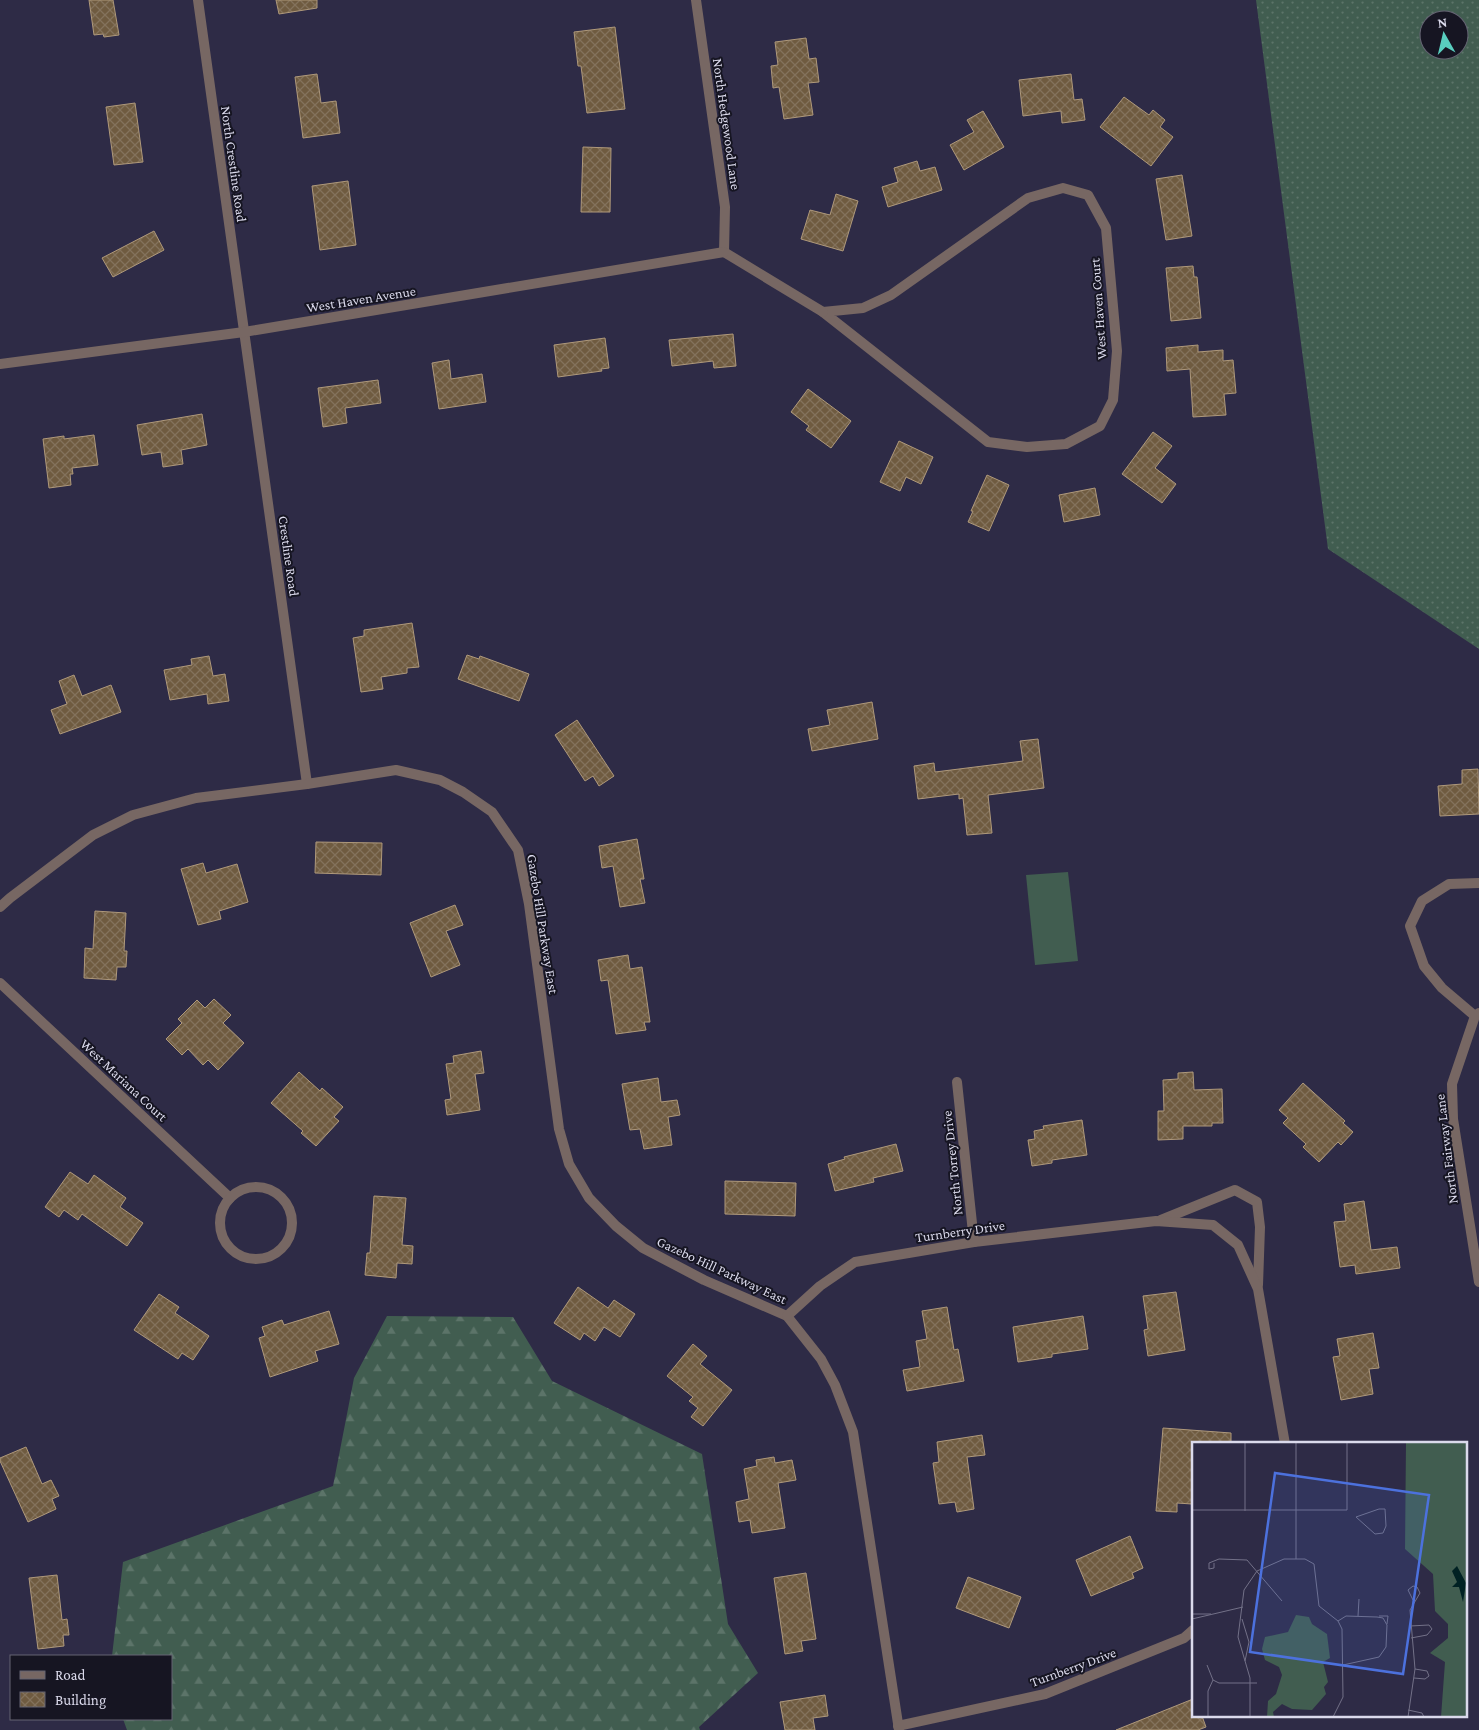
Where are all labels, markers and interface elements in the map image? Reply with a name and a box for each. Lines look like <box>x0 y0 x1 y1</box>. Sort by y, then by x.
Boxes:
north arrow <box>1419 10 1469 60</box>
text: N <box>1436 13 1448 31</box>
street label: North Hedgewood Lane <box>710 57 744 191</box>
street label: North Crestline Road <box>218 105 250 224</box>
street label: West Haven Court <box>1086 257 1110 360</box>
street label: West Haven Avenue <box>305 282 417 316</box>
street label: Crestline Road <box>275 515 303 598</box>
street label: Gazebo Hill Parkway East <box>524 853 562 995</box>
street label: West Mariana Court <box>77 1036 171 1125</box>
street label: North Fairway Lane <box>1431 1093 1461 1205</box>
street label: North Torrey Drive <box>939 1110 965 1216</box>
street label: Turnberry Drive <box>914 1217 1006 1245</box>
street label: Gazebo Hill Parkway East <box>654 1233 790 1307</box>
inset map <box>1192 1442 1466 1718</box>
street label: Turnberry Drive <box>1028 1644 1118 1690</box>
legend <box>10 1655 172 1720</box>
text: Road <box>55 1667 86 1683</box>
text: Building <box>55 1692 106 1709</box>

